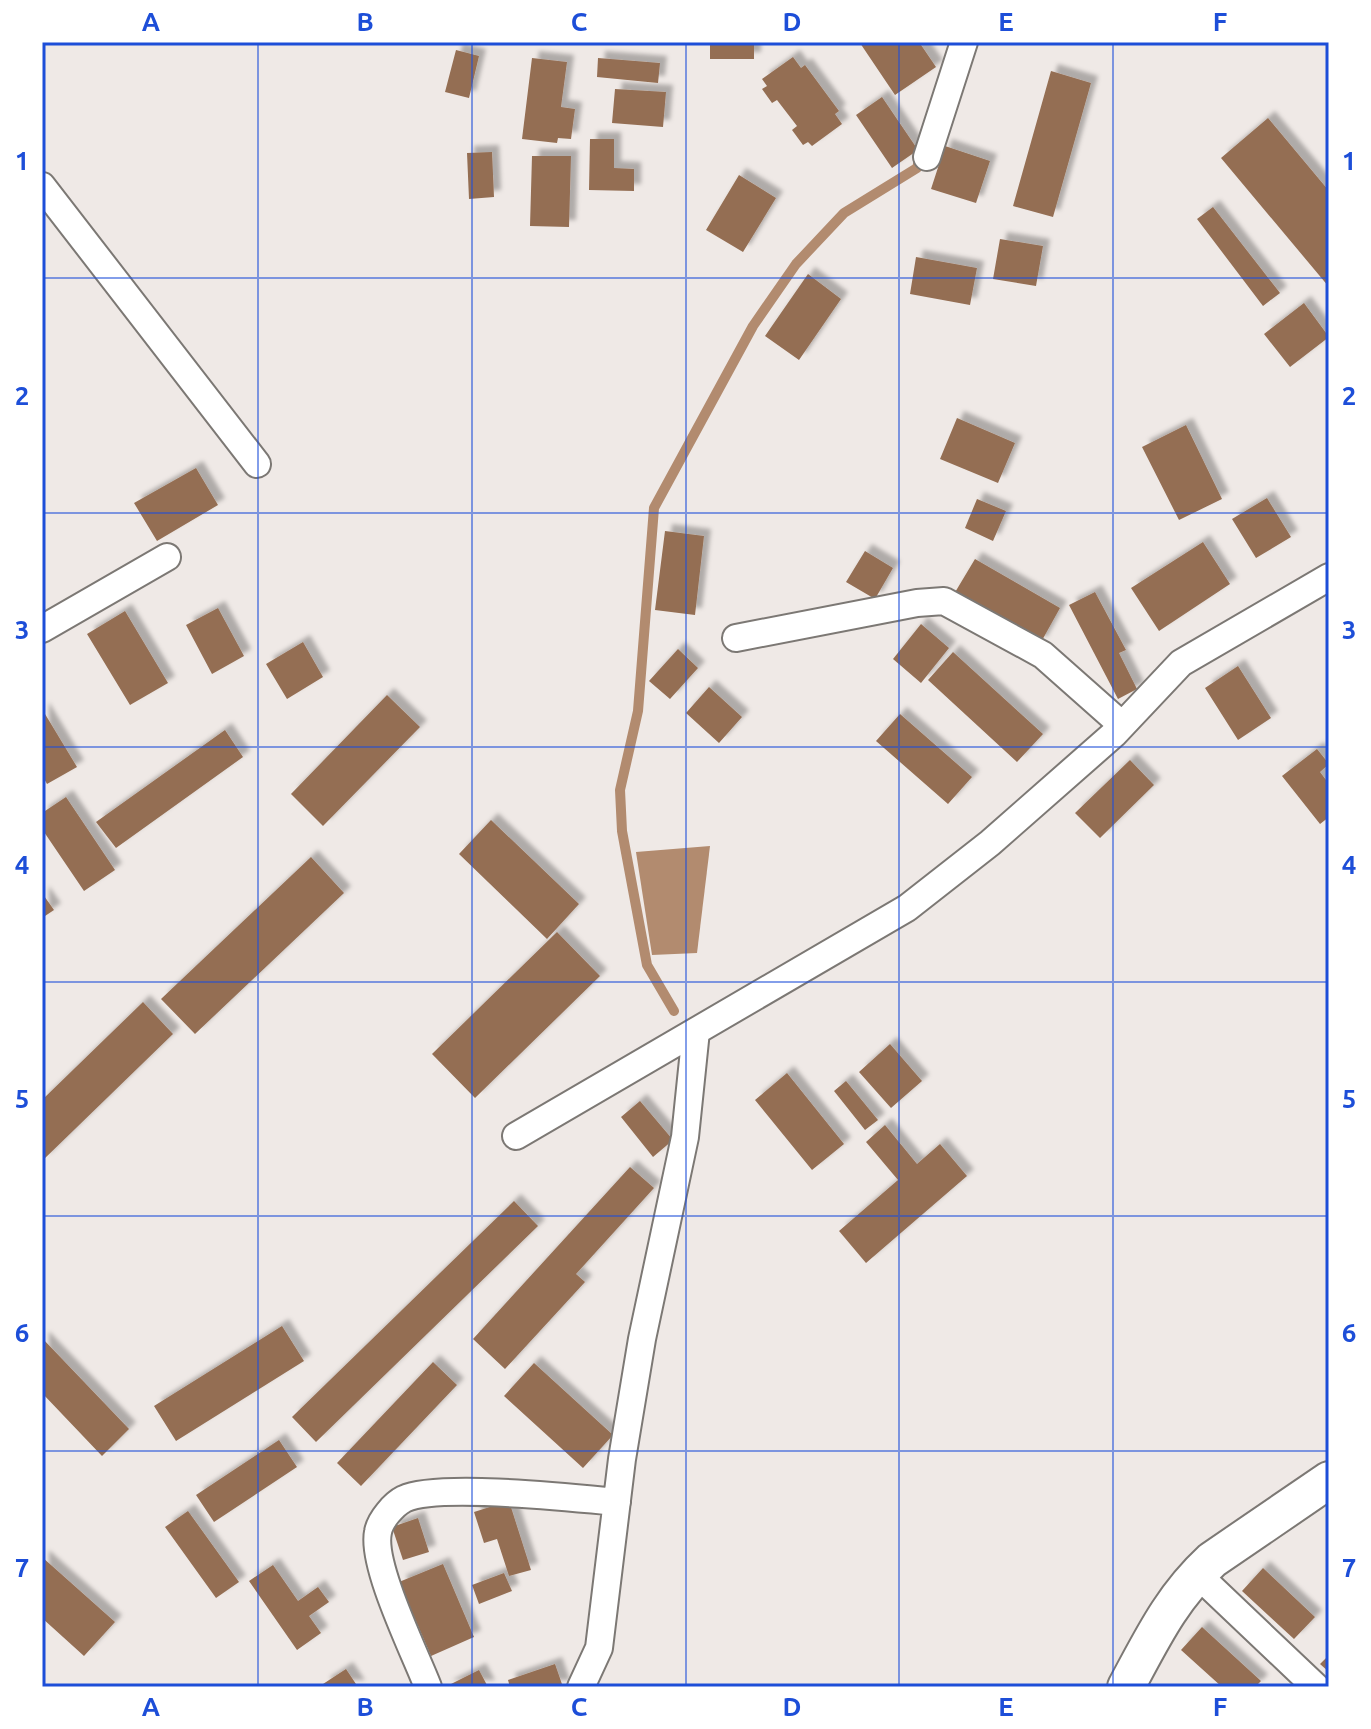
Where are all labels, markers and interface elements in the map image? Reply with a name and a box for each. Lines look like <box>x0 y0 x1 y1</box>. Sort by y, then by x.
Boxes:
text: A <box>142 7 161 36</box>
text: B <box>356 7 374 36</box>
text: C <box>571 7 588 36</box>
text: D <box>783 7 801 36</box>
text: E <box>998 7 1014 36</box>
text: F <box>1213 7 1227 36</box>
text: 1 <box>15 146 29 175</box>
text: 1 <box>1342 146 1356 175</box>
text: 2 <box>15 381 29 410</box>
text: 2 <box>1342 381 1356 410</box>
text: 3 <box>15 615 29 644</box>
text: 3 <box>1342 615 1356 644</box>
text: 4 <box>15 850 29 879</box>
text: 4 <box>1342 850 1356 879</box>
text: 5 <box>15 1084 29 1113</box>
text: 5 <box>1342 1084 1356 1113</box>
text: 6 <box>15 1318 29 1347</box>
text: 6 <box>1342 1318 1356 1347</box>
text: 7 <box>15 1553 29 1582</box>
text: 7 <box>1342 1553 1356 1582</box>
text: A <box>142 1692 161 1721</box>
text: B <box>356 1692 374 1721</box>
text: C <box>571 1692 588 1721</box>
text: D <box>783 1692 801 1721</box>
text: E <box>998 1692 1014 1721</box>
text: F <box>1213 1692 1227 1721</box>

